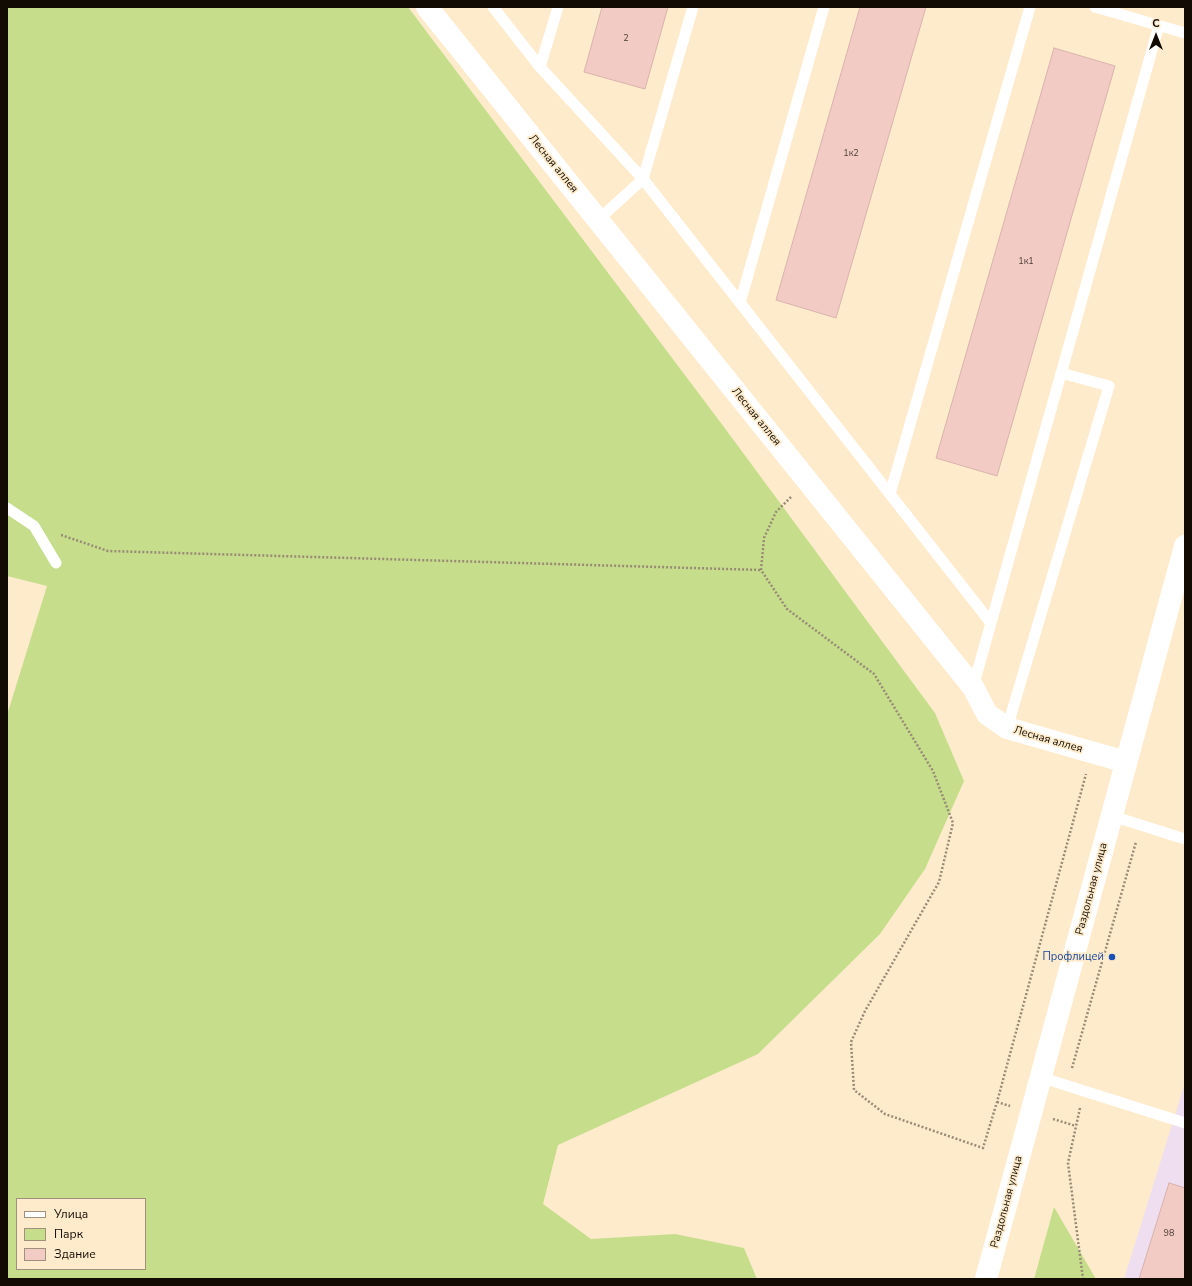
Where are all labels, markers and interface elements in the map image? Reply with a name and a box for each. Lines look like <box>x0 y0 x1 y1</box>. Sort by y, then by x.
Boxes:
north arrow <box>1136 16 1176 56</box>
text: С <box>1152 16 1160 31</box>
house number: 2 <box>623 34 629 44</box>
street label: Лесная аллея <box>526 132 580 196</box>
house number: 1к2 <box>843 149 859 159</box>
house number: 1к1 <box>1018 257 1034 267</box>
street label: Лесная аллея <box>729 385 783 449</box>
street label: Лесная аллея <box>1012 724 1084 756</box>
street label: Раздольная улица <box>1073 841 1111 937</box>
place label: Профлицей <box>1042 950 1104 964</box>
marker: Профлицей <box>1107 952 1117 962</box>
street label: Раздольная улица <box>988 1154 1026 1250</box>
legend <box>16 1198 146 1270</box>
text: Улица <box>54 1206 88 1222</box>
text: Парк <box>54 1226 83 1242</box>
house number: 98 <box>1164 1229 1174 1239</box>
text: Здание <box>54 1246 96 1262</box>

